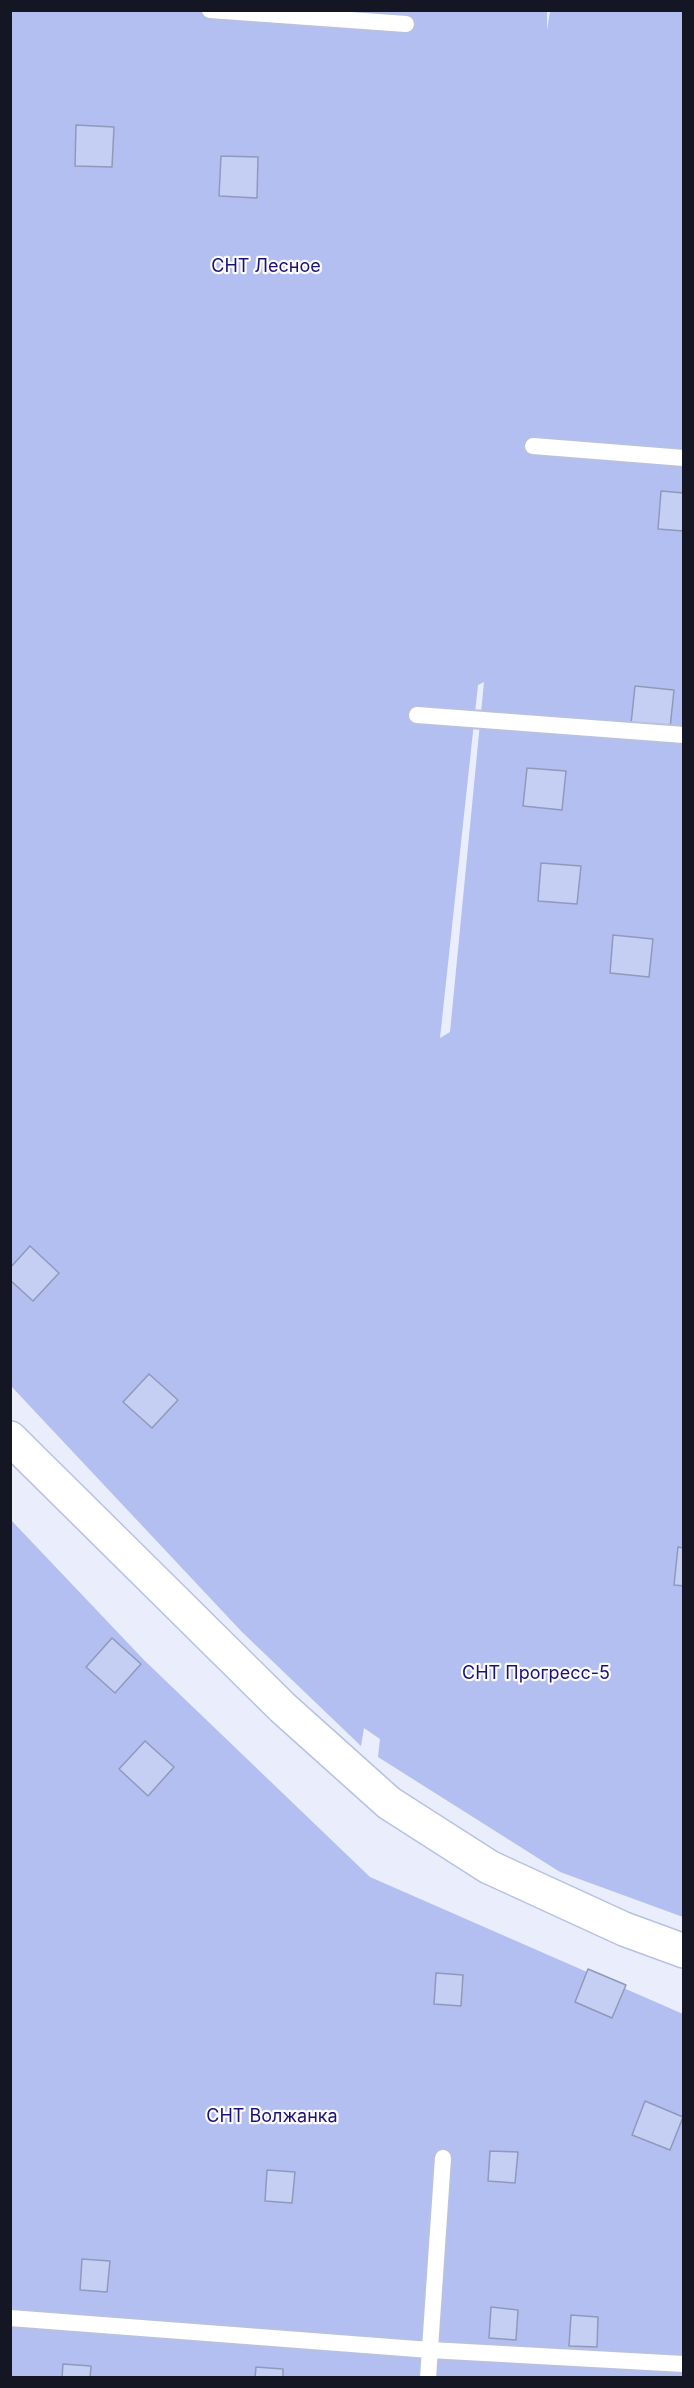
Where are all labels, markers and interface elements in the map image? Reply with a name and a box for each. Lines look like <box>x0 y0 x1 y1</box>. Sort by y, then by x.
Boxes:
park label: СНТ Лесное <box>211 256 321 278</box>
park label: СНТ Прогресс-5 <box>462 1663 610 1685</box>
park label: СНТ Волжанка <box>206 2106 338 2128</box>

